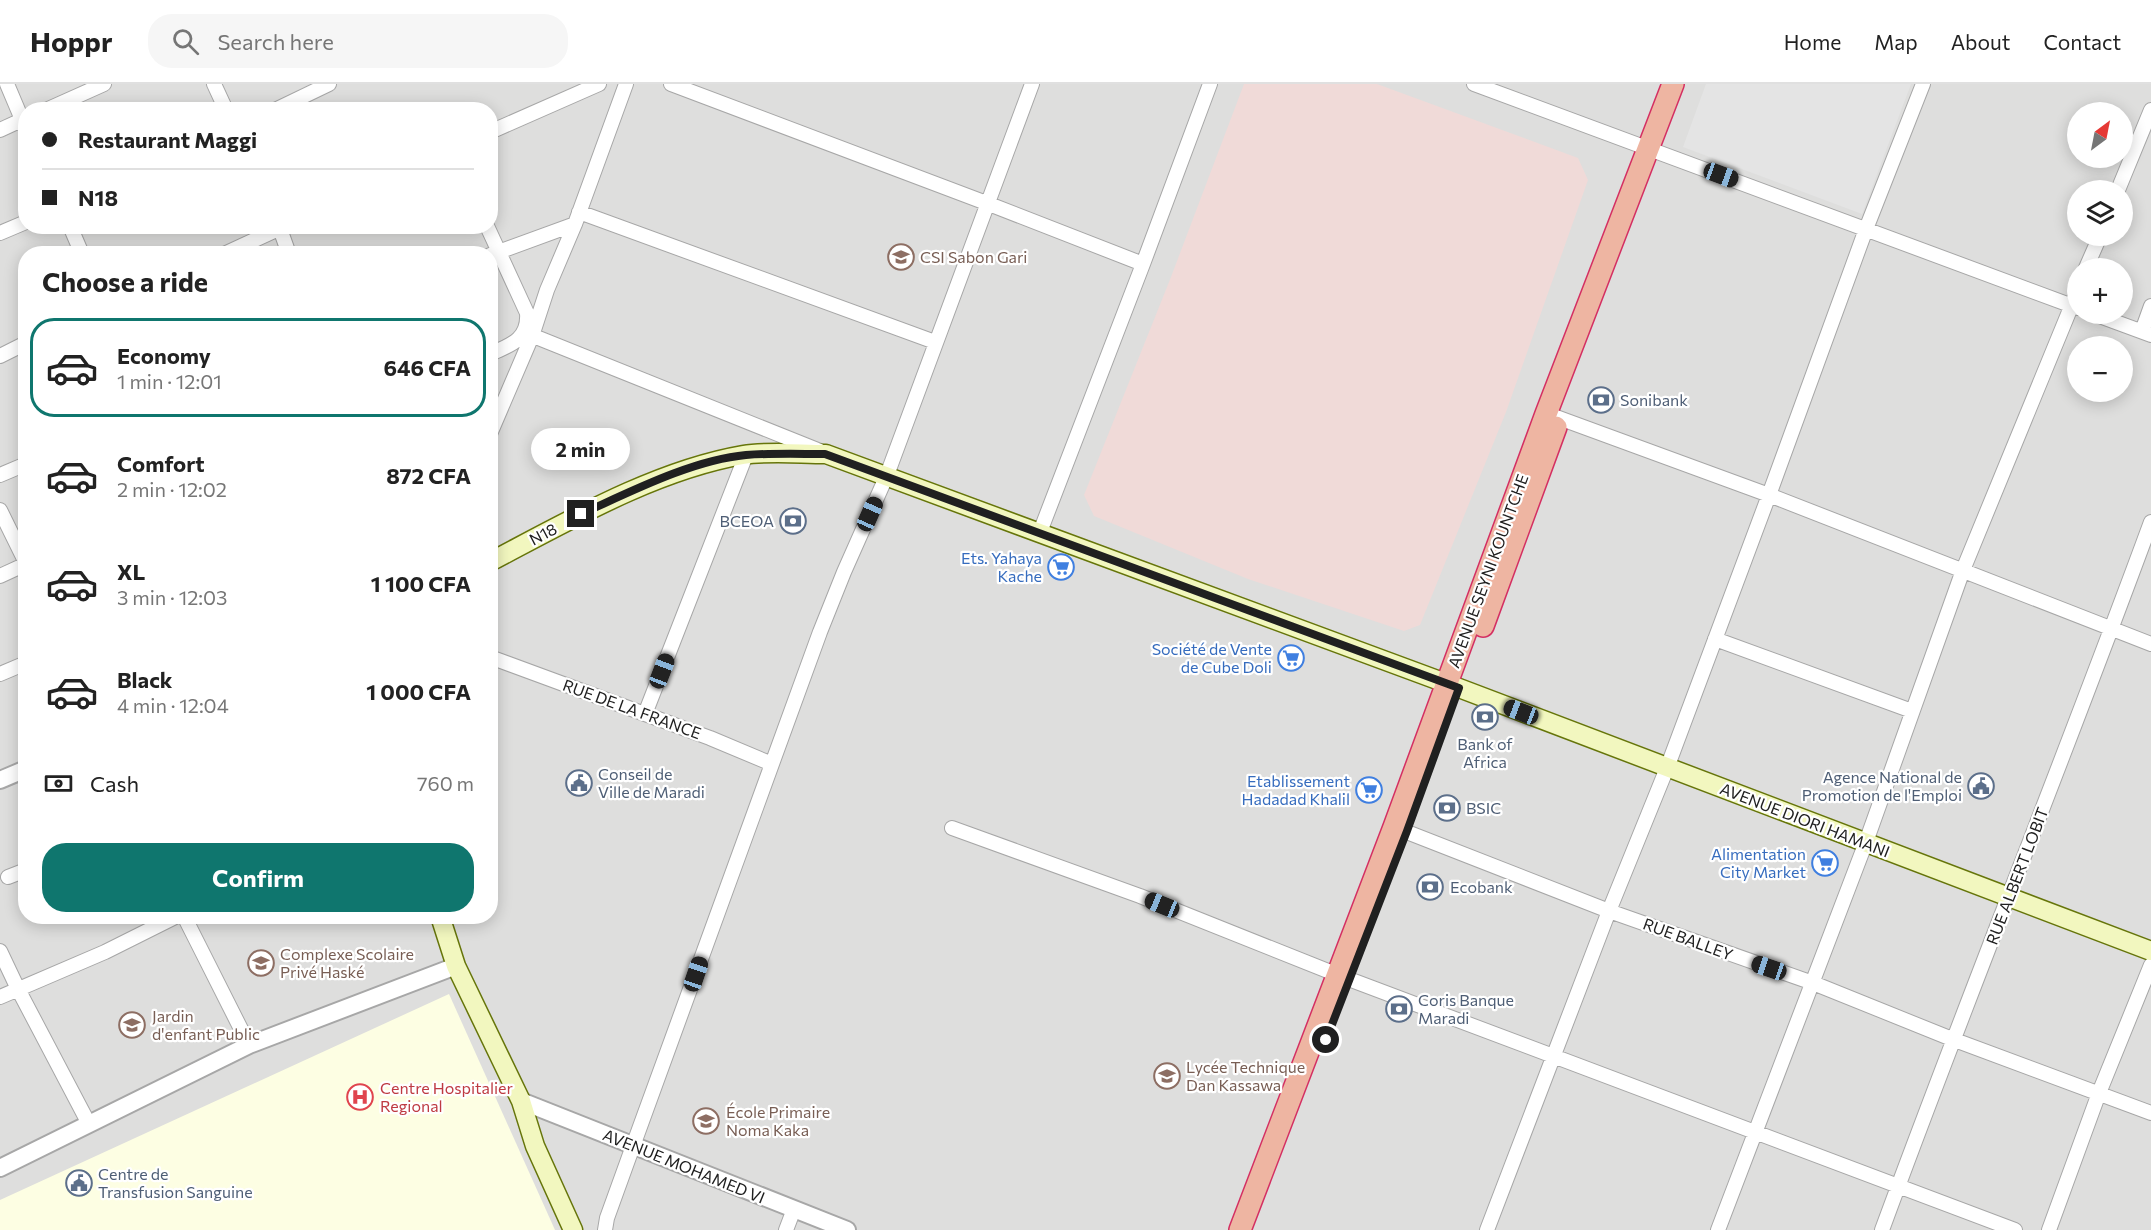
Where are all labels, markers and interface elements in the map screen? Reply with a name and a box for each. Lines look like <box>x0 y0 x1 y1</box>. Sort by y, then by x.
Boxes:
search box <box>148 14 568 68</box>
text: Hoppr <box>30 24 112 58</box>
icon: search <box>169 25 202 58</box>
text: Search here <box>217 28 334 55</box>
text: Home <box>1784 29 1841 54</box>
text: Map <box>1874 29 1918 54</box>
text: About <box>1951 29 2010 54</box>
text: Contact <box>2043 29 2121 54</box>
north arrow <box>2067 102 2133 168</box>
map controls <box>2067 102 2133 402</box>
text: Restaurant Maggi <box>78 126 257 153</box>
car <box>1701 160 1741 190</box>
button: layers <box>2067 180 2133 246</box>
text: N18 <box>78 184 118 211</box>
school or university icon: CSI Sabon Gari <box>886 242 916 272</box>
place label: CSI Sabon Gari <box>920 247 1028 266</box>
button: + <box>2067 258 2133 324</box>
text: Choose a ride <box>42 265 208 298</box>
button: − <box>2067 336 2133 402</box>
icon: car <box>45 341 99 395</box>
text: Economy <box>117 342 211 369</box>
text: 646 CFA <box>383 354 471 381</box>
text: 1 min · 12:01 <box>117 369 222 393</box>
bank icon: Sonibank <box>1586 385 1616 415</box>
place label: Sonibank <box>1620 390 1688 409</box>
callout: 2 min <box>532 427 630 469</box>
text: 2 min <box>556 437 605 461</box>
icon: car <box>45 449 99 503</box>
text: Comfort <box>117 450 205 477</box>
text: 872 CFA <box>386 462 471 489</box>
street label: AVENUE SEYNI KOUNTCHE <box>1444 471 1531 670</box>
text: 2 min · 12:02 <box>117 477 227 501</box>
car <box>854 494 886 534</box>
route end <box>567 500 594 527</box>
bank icon: BCEOA <box>778 506 808 536</box>
place label: BCEOA <box>720 511 774 530</box>
street label: N18 <box>526 518 560 549</box>
place label: Ets. Yahaya Kache <box>961 548 1042 585</box>
supermarket icon: Ets. Yahaya Kache <box>1046 552 1076 582</box>
icon: car <box>45 557 99 611</box>
text: XL <box>117 558 145 585</box>
text: 1 100 CFA <box>371 570 471 597</box>
text: 3 min · 12:03 <box>117 585 227 609</box>
place label: Société de Vente de Cube Doli <box>1152 639 1272 676</box>
supermarket icon: Société de Vente de Cube Doli <box>1276 643 1306 673</box>
car <box>647 651 677 691</box>
icon: car <box>45 665 99 719</box>
text: Black <box>117 666 172 693</box>
street label: RUE DE LA FRANCE <box>560 675 704 742</box>
text: 1 000 CFA <box>366 678 471 705</box>
text: 4 min · 12:04 <box>117 693 229 717</box>
car <box>1501 697 1541 727</box>
bank icon: Bank of Africa <box>1470 702 1500 732</box>
place label: Bank of Africa <box>1457 734 1513 771</box>
place label: Conseil de Ville de Maradi <box>598 764 705 801</box>
icon: cash <box>42 767 75 800</box>
place label: Agence National de Promotion de l'Emploi <box>1802 767 1962 804</box>
public building icon: Conseil de Ville de Maradi <box>564 768 594 798</box>
text: Cash <box>90 770 139 797</box>
text: 760 m <box>417 771 474 795</box>
place label: Etablissement Hadadad Khalil <box>1242 771 1350 808</box>
public building icon: Agence National de Promotion de l'Emploi <box>1966 771 1996 801</box>
supermarket icon: Etablissement Hadadad Khalil <box>1354 775 1384 805</box>
street label: AVENUE DIORI HAMANI <box>1718 778 1893 861</box>
bank icon: BSIC <box>1432 793 1462 823</box>
place label: BSIC <box>1466 798 1501 817</box>
street label: RUE ALBERT LOBIT <box>1982 805 2051 947</box>
button: Confirm <box>42 843 474 912</box>
place label: Alimentation City Market <box>1711 844 1806 881</box>
supermarket icon: Alimentation City Market <box>1810 848 1840 878</box>
bank icon: Ecobank <box>1415 872 1445 902</box>
place label: Ecobank <box>1450 877 1513 896</box>
car <box>1142 890 1182 920</box>
street label: RUE BALLEY <box>1641 913 1736 964</box>
place label: Complexe Scolaire Privé Haské <box>280 944 414 981</box>
school or university icon: Complexe Scolaire Privé Haské <box>246 948 276 978</box>
car <box>682 954 710 994</box>
car <box>1749 954 1789 982</box>
place label: Coris Banque Maradi <box>1418 990 1514 1027</box>
bank icon: Coris Banque Maradi <box>1384 994 1414 1024</box>
place label: Jardin d'enfant Public <box>152 1006 260 1043</box>
school or university icon: Jardin d'enfant Public <box>117 1010 147 1040</box>
route start <box>1312 1026 1339 1053</box>
place label: Lycée Technique Dan Kassawa <box>1186 1057 1305 1094</box>
school or university icon: Lycée Technique Dan Kassawa <box>1152 1061 1182 1091</box>
place label: Centre Hospitalier Regional <box>380 1078 514 1115</box>
hospital icon: Centre Hospitalier Regional <box>345 1082 375 1112</box>
place label: École Primaire Noma Kaka <box>726 1102 830 1139</box>
school or university icon: École Primaire Noma Kaka <box>691 1106 721 1136</box>
street label: AVENUE MOHAMED VI <box>600 1124 768 1207</box>
place label: Centre de Transfusion Sanguine <box>98 1164 253 1201</box>
public building icon: Centre de Transfusion Sanguine <box>64 1168 94 1198</box>

